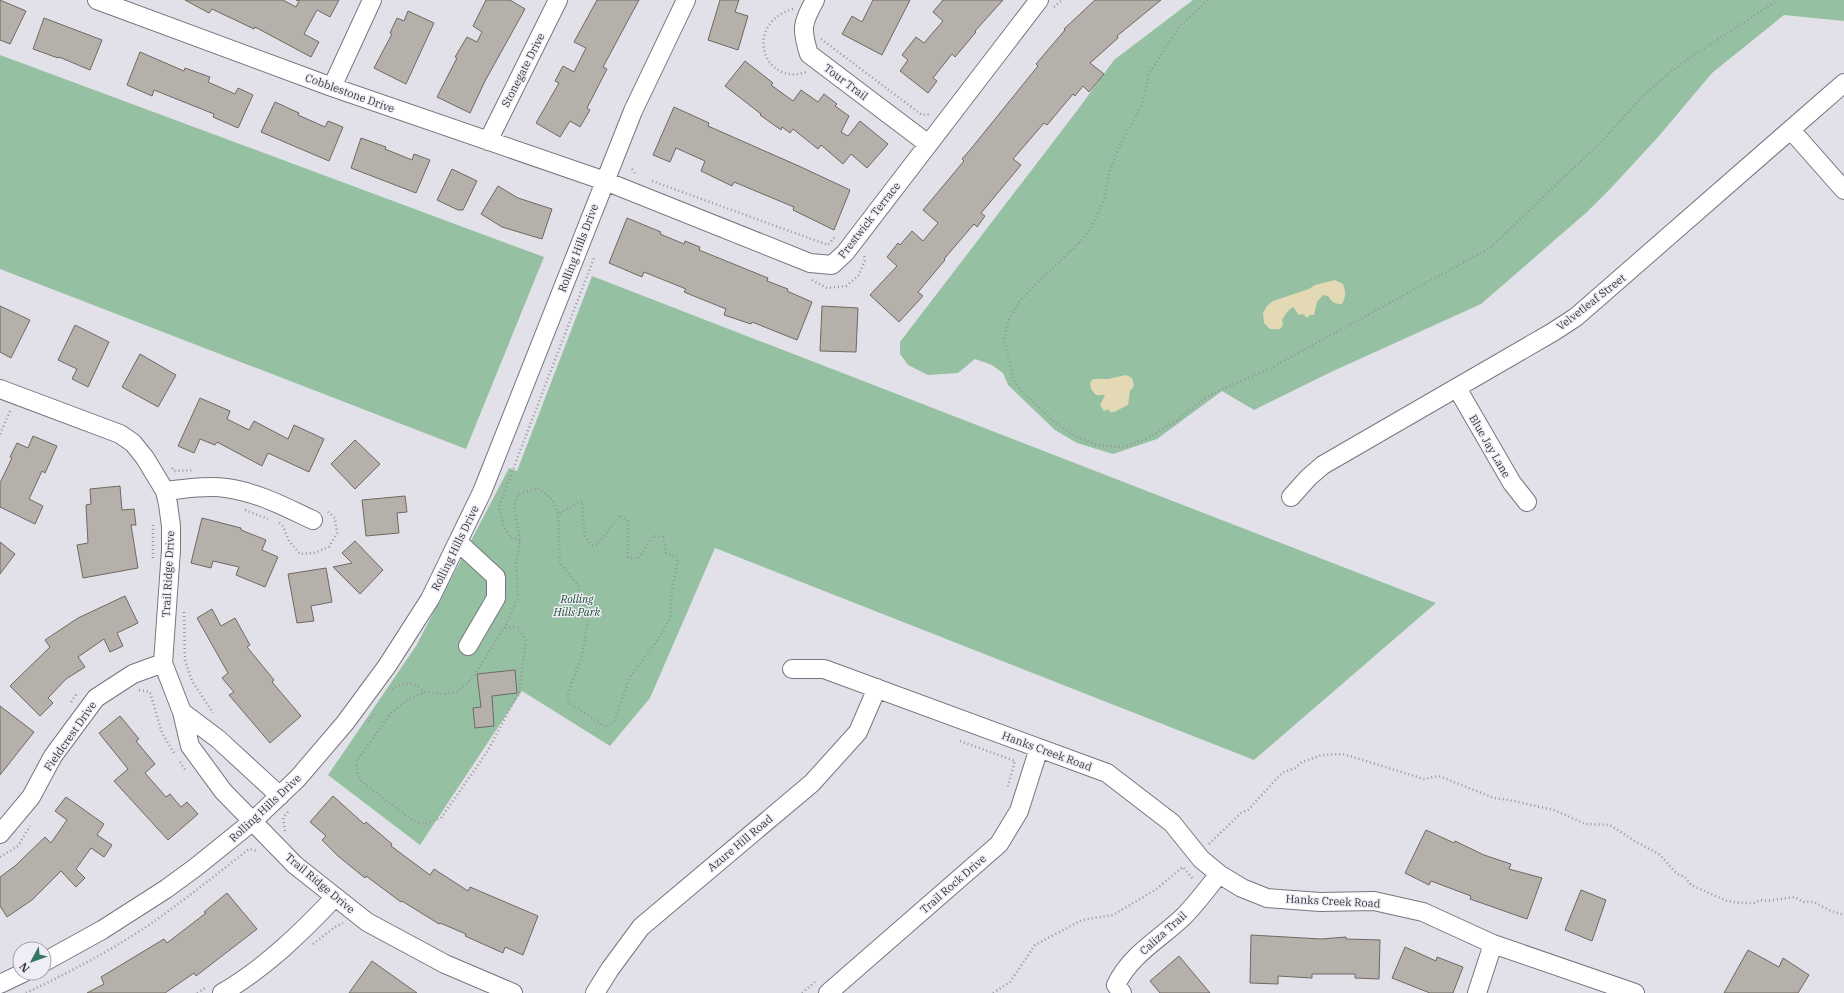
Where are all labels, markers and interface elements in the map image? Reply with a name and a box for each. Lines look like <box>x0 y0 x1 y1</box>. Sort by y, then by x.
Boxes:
street label: Stonegate Drive <box>498 30 548 109</box>
street label: Tour Trail <box>821 61 871 103</box>
street label: Cobblestone Drive <box>303 70 397 116</box>
street label: Prestwick Terrace <box>835 179 903 261</box>
street label: Rolling Hills Drive <box>555 202 601 294</box>
street label: Velvetleaf Street <box>1554 271 1628 333</box>
street label: Blue Jay Lane <box>1466 412 1514 480</box>
street label: Rolling Hills Drive <box>428 503 482 593</box>
street label: Trail Ridge Drive <box>159 530 177 618</box>
park label: Rolling Hills Park <box>553 592 601 619</box>
street label: Fieldcrest Drive <box>41 698 99 774</box>
street label: Hanks Creek Road <box>1000 728 1094 774</box>
street label: Rolling Hills Drive <box>226 771 304 845</box>
street label: Azure Hill Road <box>704 811 776 874</box>
street label: Trail Ridge Drive <box>282 850 358 916</box>
street label: Trail Rock Drive <box>917 851 989 917</box>
street label: Hanks Creek Road <box>1285 892 1381 910</box>
street label: Caliza Trail <box>1137 908 1189 958</box>
north arrow <box>12 941 52 981</box>
text: N <box>16 959 33 975</box>

